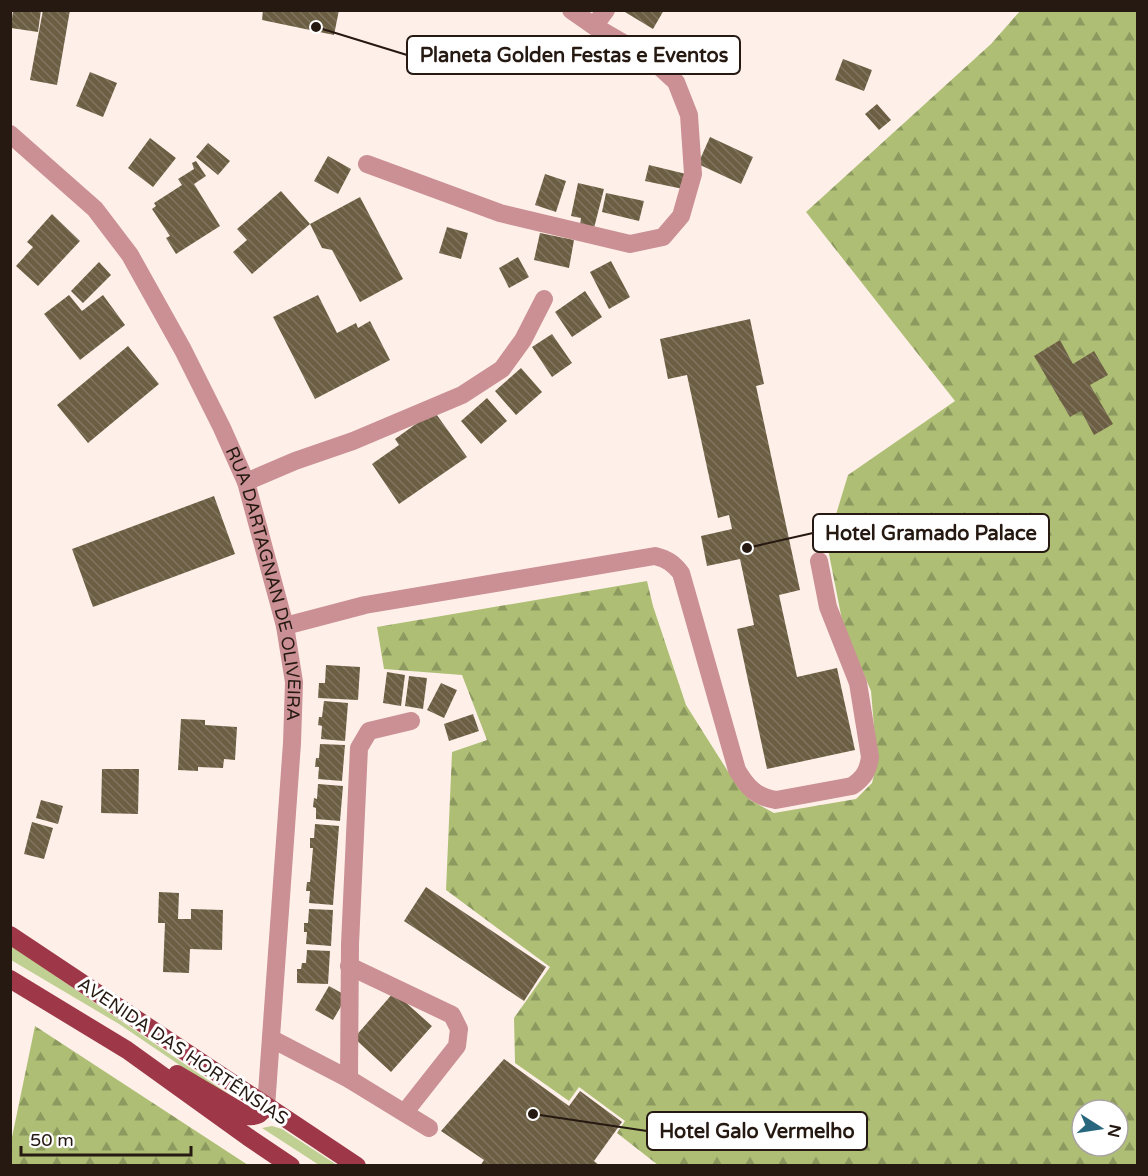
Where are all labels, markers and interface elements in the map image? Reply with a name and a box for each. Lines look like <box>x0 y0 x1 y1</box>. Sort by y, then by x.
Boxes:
callout: Planeta Golden Festas e Eventos <box>407 36 740 74</box>
text: Planeta Golden Festas e Eventos <box>420 44 729 68</box>
street label: RUA DARTAGNAN DE OLIVEIRA <box>221 443 305 722</box>
callout: Hotel Gramado Palace <box>813 514 1049 552</box>
text: Hotel Gramado Palace <box>825 522 1037 546</box>
street label: AVENIDA DAS HORTÊNSIAS <box>74 972 292 1130</box>
north arrow <box>1070 1098 1130 1158</box>
callout: Hotel Galo Vermelho <box>647 1112 867 1150</box>
scale bar <box>21 1119 190 1157</box>
text: Hotel Galo Vermelho <box>659 1120 855 1144</box>
text: N <box>1103 1123 1125 1139</box>
text: 50 m <box>30 1129 74 1151</box>

